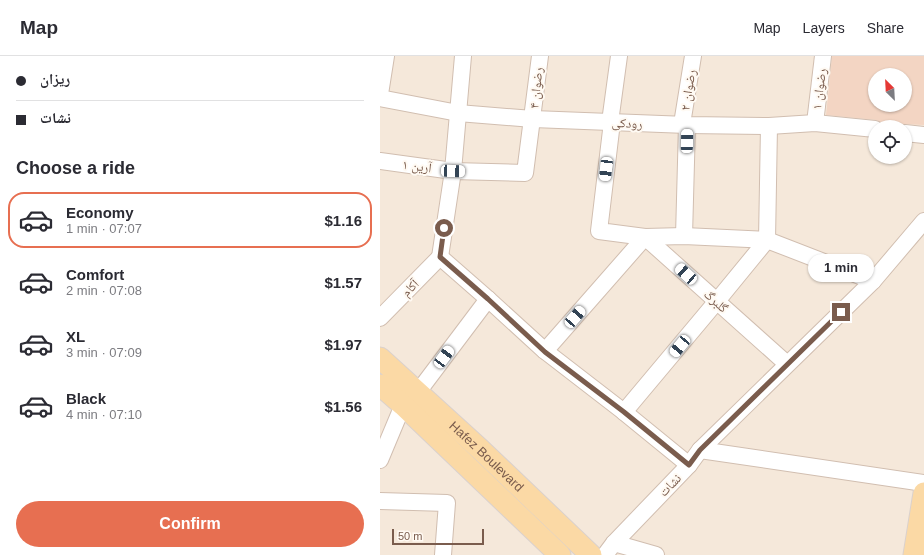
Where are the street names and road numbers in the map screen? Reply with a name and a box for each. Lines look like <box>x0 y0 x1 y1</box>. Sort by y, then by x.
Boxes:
street label: رضوان ۴ <box>526 67 547 110</box>
street label: رضوان ۱ <box>809 67 830 111</box>
street label: رضوان ۲ <box>677 68 700 112</box>
street label: رودکی <box>611 115 643 132</box>
street label: آرین ۱ <box>401 157 433 176</box>
street label: آکام <box>398 276 423 300</box>
street label: گلبرگ <box>700 286 732 317</box>
street label: Hafez Boulevard <box>447 418 527 494</box>
street label: نشات <box>656 471 684 499</box>

